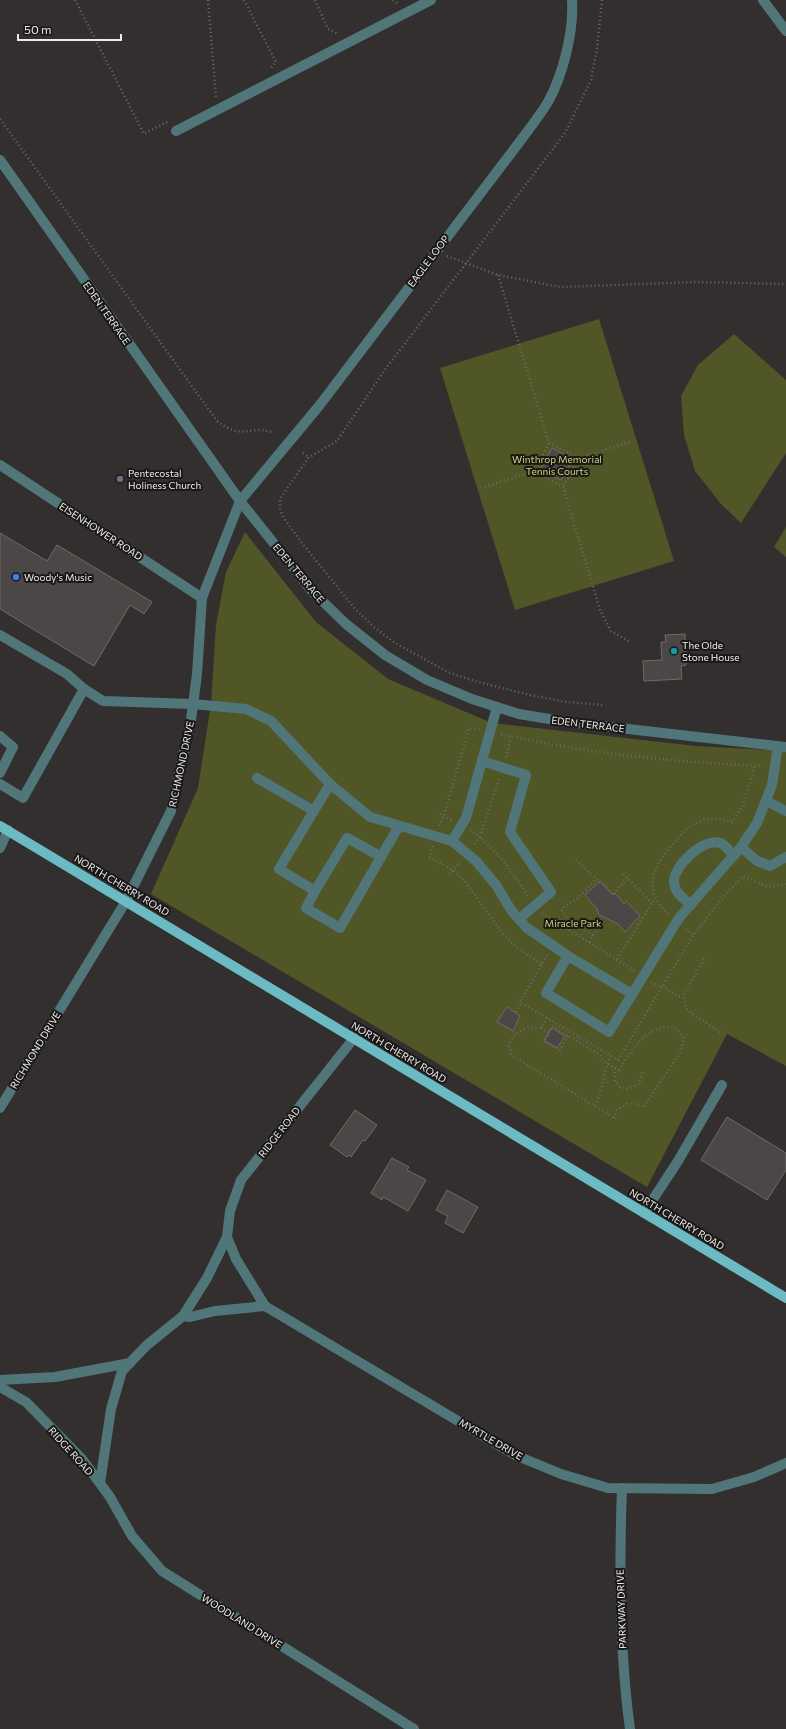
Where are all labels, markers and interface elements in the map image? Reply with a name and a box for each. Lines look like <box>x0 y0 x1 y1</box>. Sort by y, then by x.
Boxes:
scale bar <box>18 16 121 42</box>
text: 50 m <box>24 22 52 36</box>
street label: EAGLE LOOP <box>405 233 451 289</box>
street label: EDEN TERRACE <box>81 279 133 347</box>
park label: Winthrop Memorial Tennis Courts <box>512 453 602 477</box>
place label: Pentecostal Holiness Church <box>128 467 201 491</box>
marker: Pentecostal Holiness Church <box>115 474 125 484</box>
street label: EISENHOWER ROAD <box>57 500 145 562</box>
street label: EDEN TERRACE <box>271 541 327 605</box>
place label: Woody's Music <box>24 571 92 583</box>
marker: Woody's Music <box>11 572 21 582</box>
place label: The Olde Stone House <box>682 639 740 663</box>
marker: The Olde Stone House <box>669 646 679 656</box>
street label: EDEN TERRACE <box>551 714 625 734</box>
street label: RICHMOND DRIVE <box>166 720 196 808</box>
street label: NORTH CHERRY ROAD <box>72 852 172 918</box>
park label: Miracle Park <box>545 917 602 929</box>
street label: RICHMOND DRIVE <box>7 1009 63 1091</box>
street label: NORTH CHERRY ROAD <box>349 1019 449 1085</box>
street label: RIDGE ROAD <box>256 1104 302 1160</box>
street label: NORTH CHERRY ROAD <box>627 1186 727 1252</box>
street label: MYRTLE DRIVE <box>457 1416 525 1462</box>
street label: RIDGE ROAD <box>46 1424 96 1478</box>
street label: PARKWAY DRIVE <box>614 1569 628 1649</box>
street label: WOODLAND DRIVE <box>199 1591 285 1651</box>

